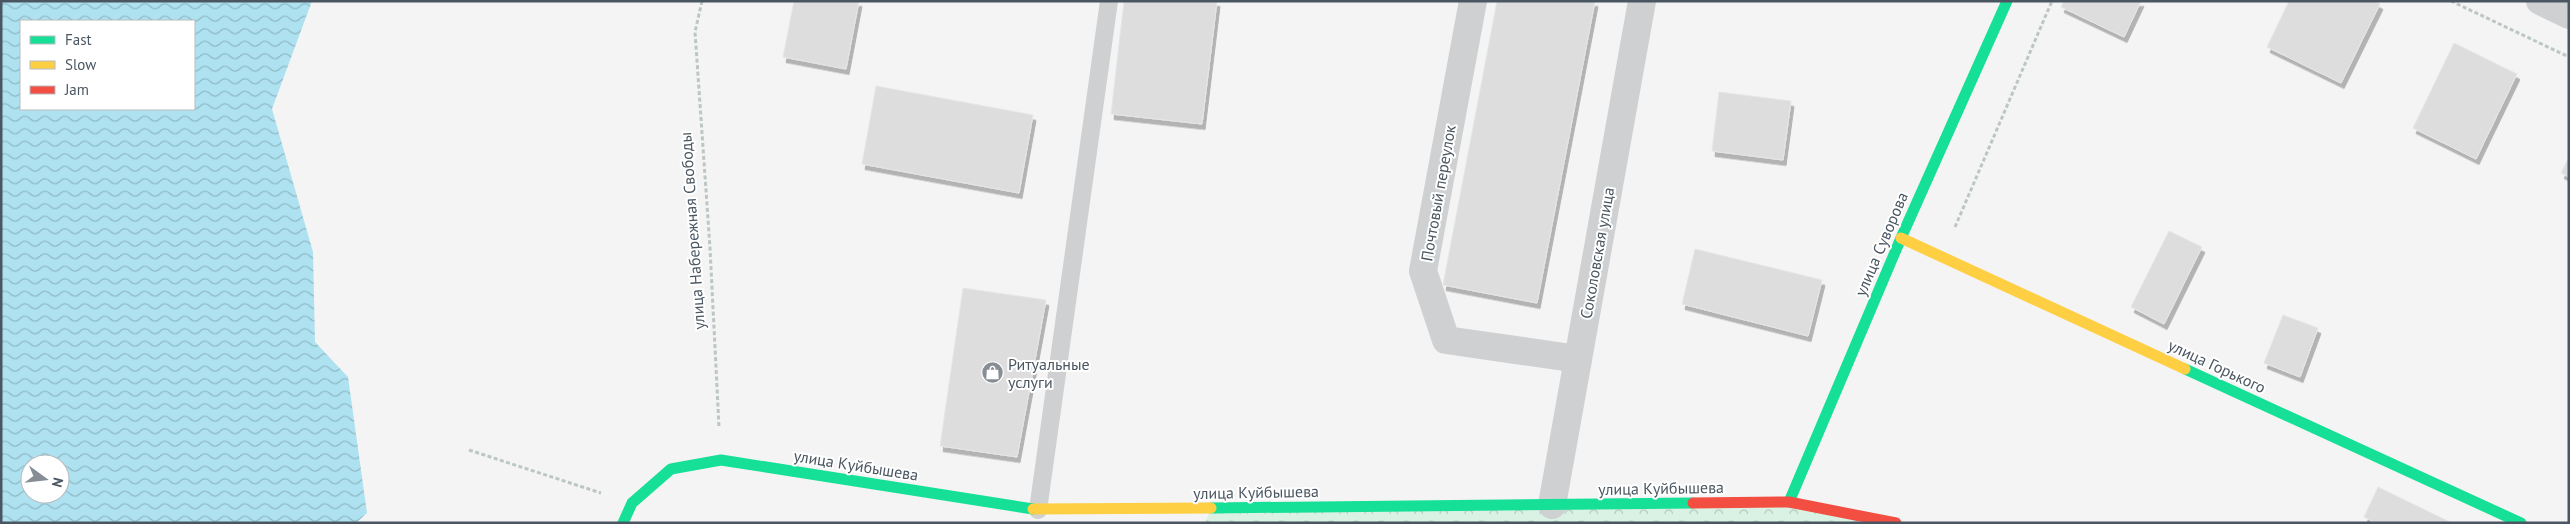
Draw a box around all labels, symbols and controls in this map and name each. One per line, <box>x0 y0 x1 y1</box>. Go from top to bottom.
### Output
legend <box>20 20 195 110</box>
text: Fast <box>65 30 92 49</box>
text: Slow <box>65 55 96 74</box>
text: Jam <box>64 80 89 99</box>
street label: Почтовый переулок <box>1416 123 1460 263</box>
street label: улица Набережная Свободы <box>675 132 709 330</box>
street label: Соколовская улица <box>1576 186 1618 320</box>
street label: улица Суворова <box>1850 189 1912 299</box>
street label: улица Горького <box>2165 335 2269 397</box>
place label: Ритуальные услуги <box>1008 354 1090 392</box>
shop icon: Ритуальные услуги <box>980 361 1004 385</box>
street label: улица Куйбышева <box>792 445 920 485</box>
north arrow <box>20 454 70 504</box>
text: N <box>48 476 67 489</box>
street label: улица Куйбышева <box>1598 477 1724 499</box>
street label: улица Куйбышева <box>1193 481 1319 503</box>

